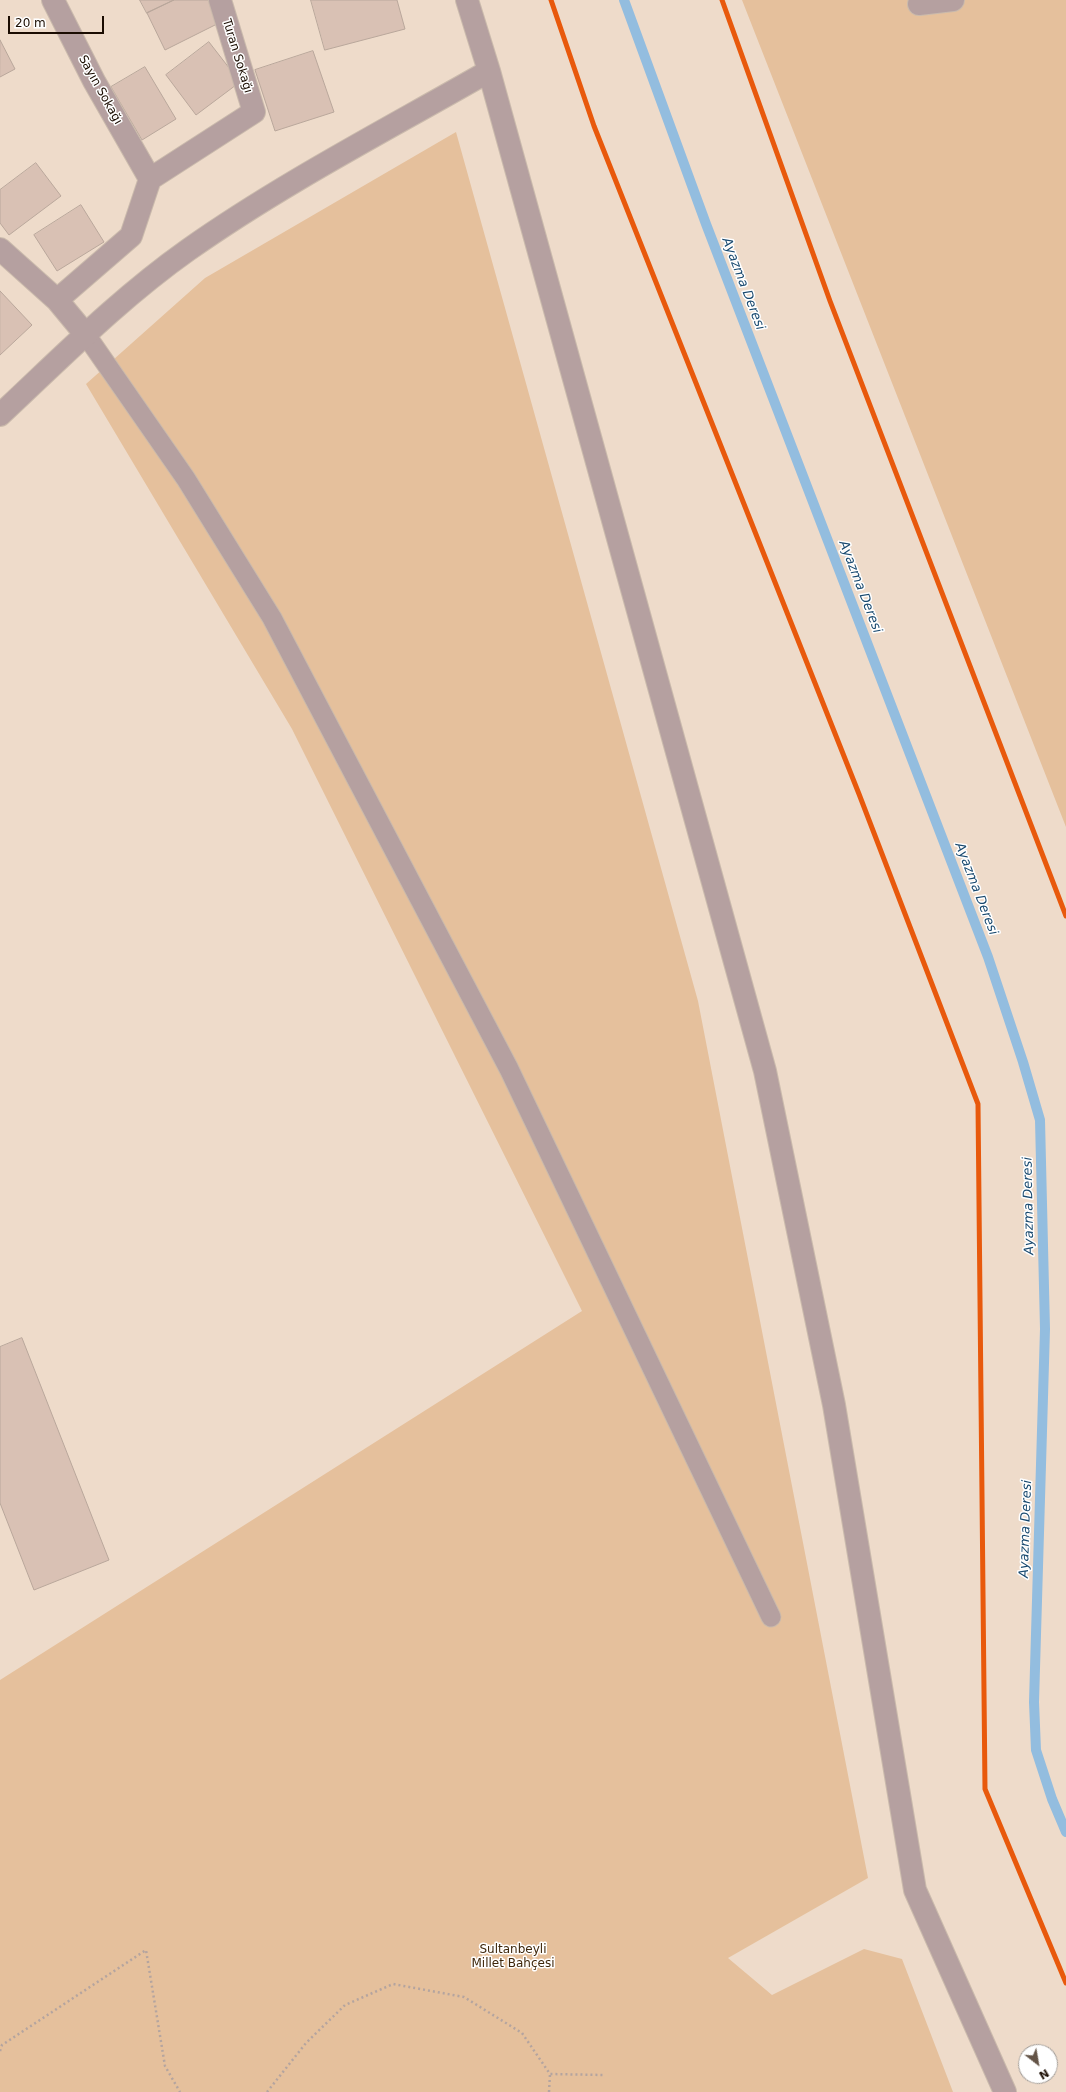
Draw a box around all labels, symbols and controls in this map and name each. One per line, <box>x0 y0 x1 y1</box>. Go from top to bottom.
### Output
scale bar <box>10 8 106 34</box>
text: 20 m <box>15 16 46 30</box>
street label: Turan Sokağı <box>219 17 255 95</box>
street label: Sayın Sokağı <box>75 53 125 127</box>
water label: Ayazma Deresi <box>718 236 768 332</box>
water label: Ayazma Deresi <box>835 539 885 635</box>
water label: Ayazma Deresi <box>951 841 1001 937</box>
water label: Ayazma Deresi <box>1020 1157 1038 1255</box>
water label: Ayazma Deresi <box>1016 1480 1036 1578</box>
park label: Sultanbeyli Millet Bahçesi <box>471 1943 555 1971</box>
north arrow <box>1018 2044 1058 2084</box>
text: N <box>1037 2066 1051 2082</box>

